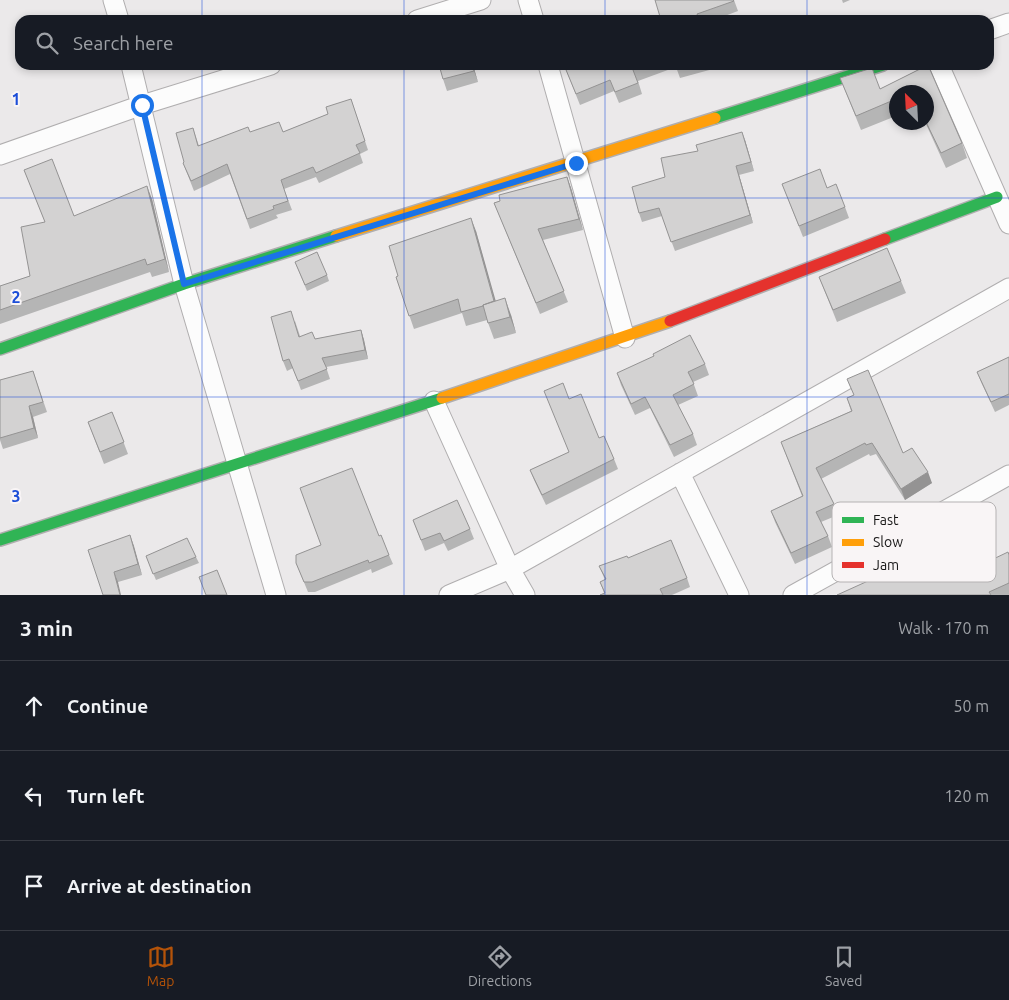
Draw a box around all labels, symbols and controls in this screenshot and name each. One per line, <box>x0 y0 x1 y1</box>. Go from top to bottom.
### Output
search box <box>15 15 994 70</box>
icon: search <box>33 29 61 57</box>
text: Search here <box>73 32 173 54</box>
north arrow <box>889 85 934 130</box>
text: 1 <box>11 90 21 108</box>
route start <box>131 94 154 117</box>
route end <box>565 152 588 175</box>
text: 2 <box>11 288 21 306</box>
text: 3 <box>11 487 21 505</box>
legend <box>832 502 996 582</box>
text: Fast <box>873 512 899 528</box>
text: Slow <box>873 534 903 550</box>
text: Jam <box>873 557 899 573</box>
text: 3 min <box>20 616 73 640</box>
text: Walk · 170 m <box>898 619 989 637</box>
icon: ahead <box>20 692 48 720</box>
text: Continue <box>67 695 148 717</box>
text: 50 m <box>953 697 989 715</box>
icon: left <box>20 782 48 810</box>
text: Turn left <box>67 785 145 807</box>
text: 120 m <box>944 787 989 805</box>
icon: arrive <box>20 872 48 900</box>
text: Arrive at destination <box>67 875 252 897</box>
tab: Map <box>147 943 175 989</box>
tab: Directions <box>468 943 532 989</box>
tab: Saved <box>825 943 862 989</box>

